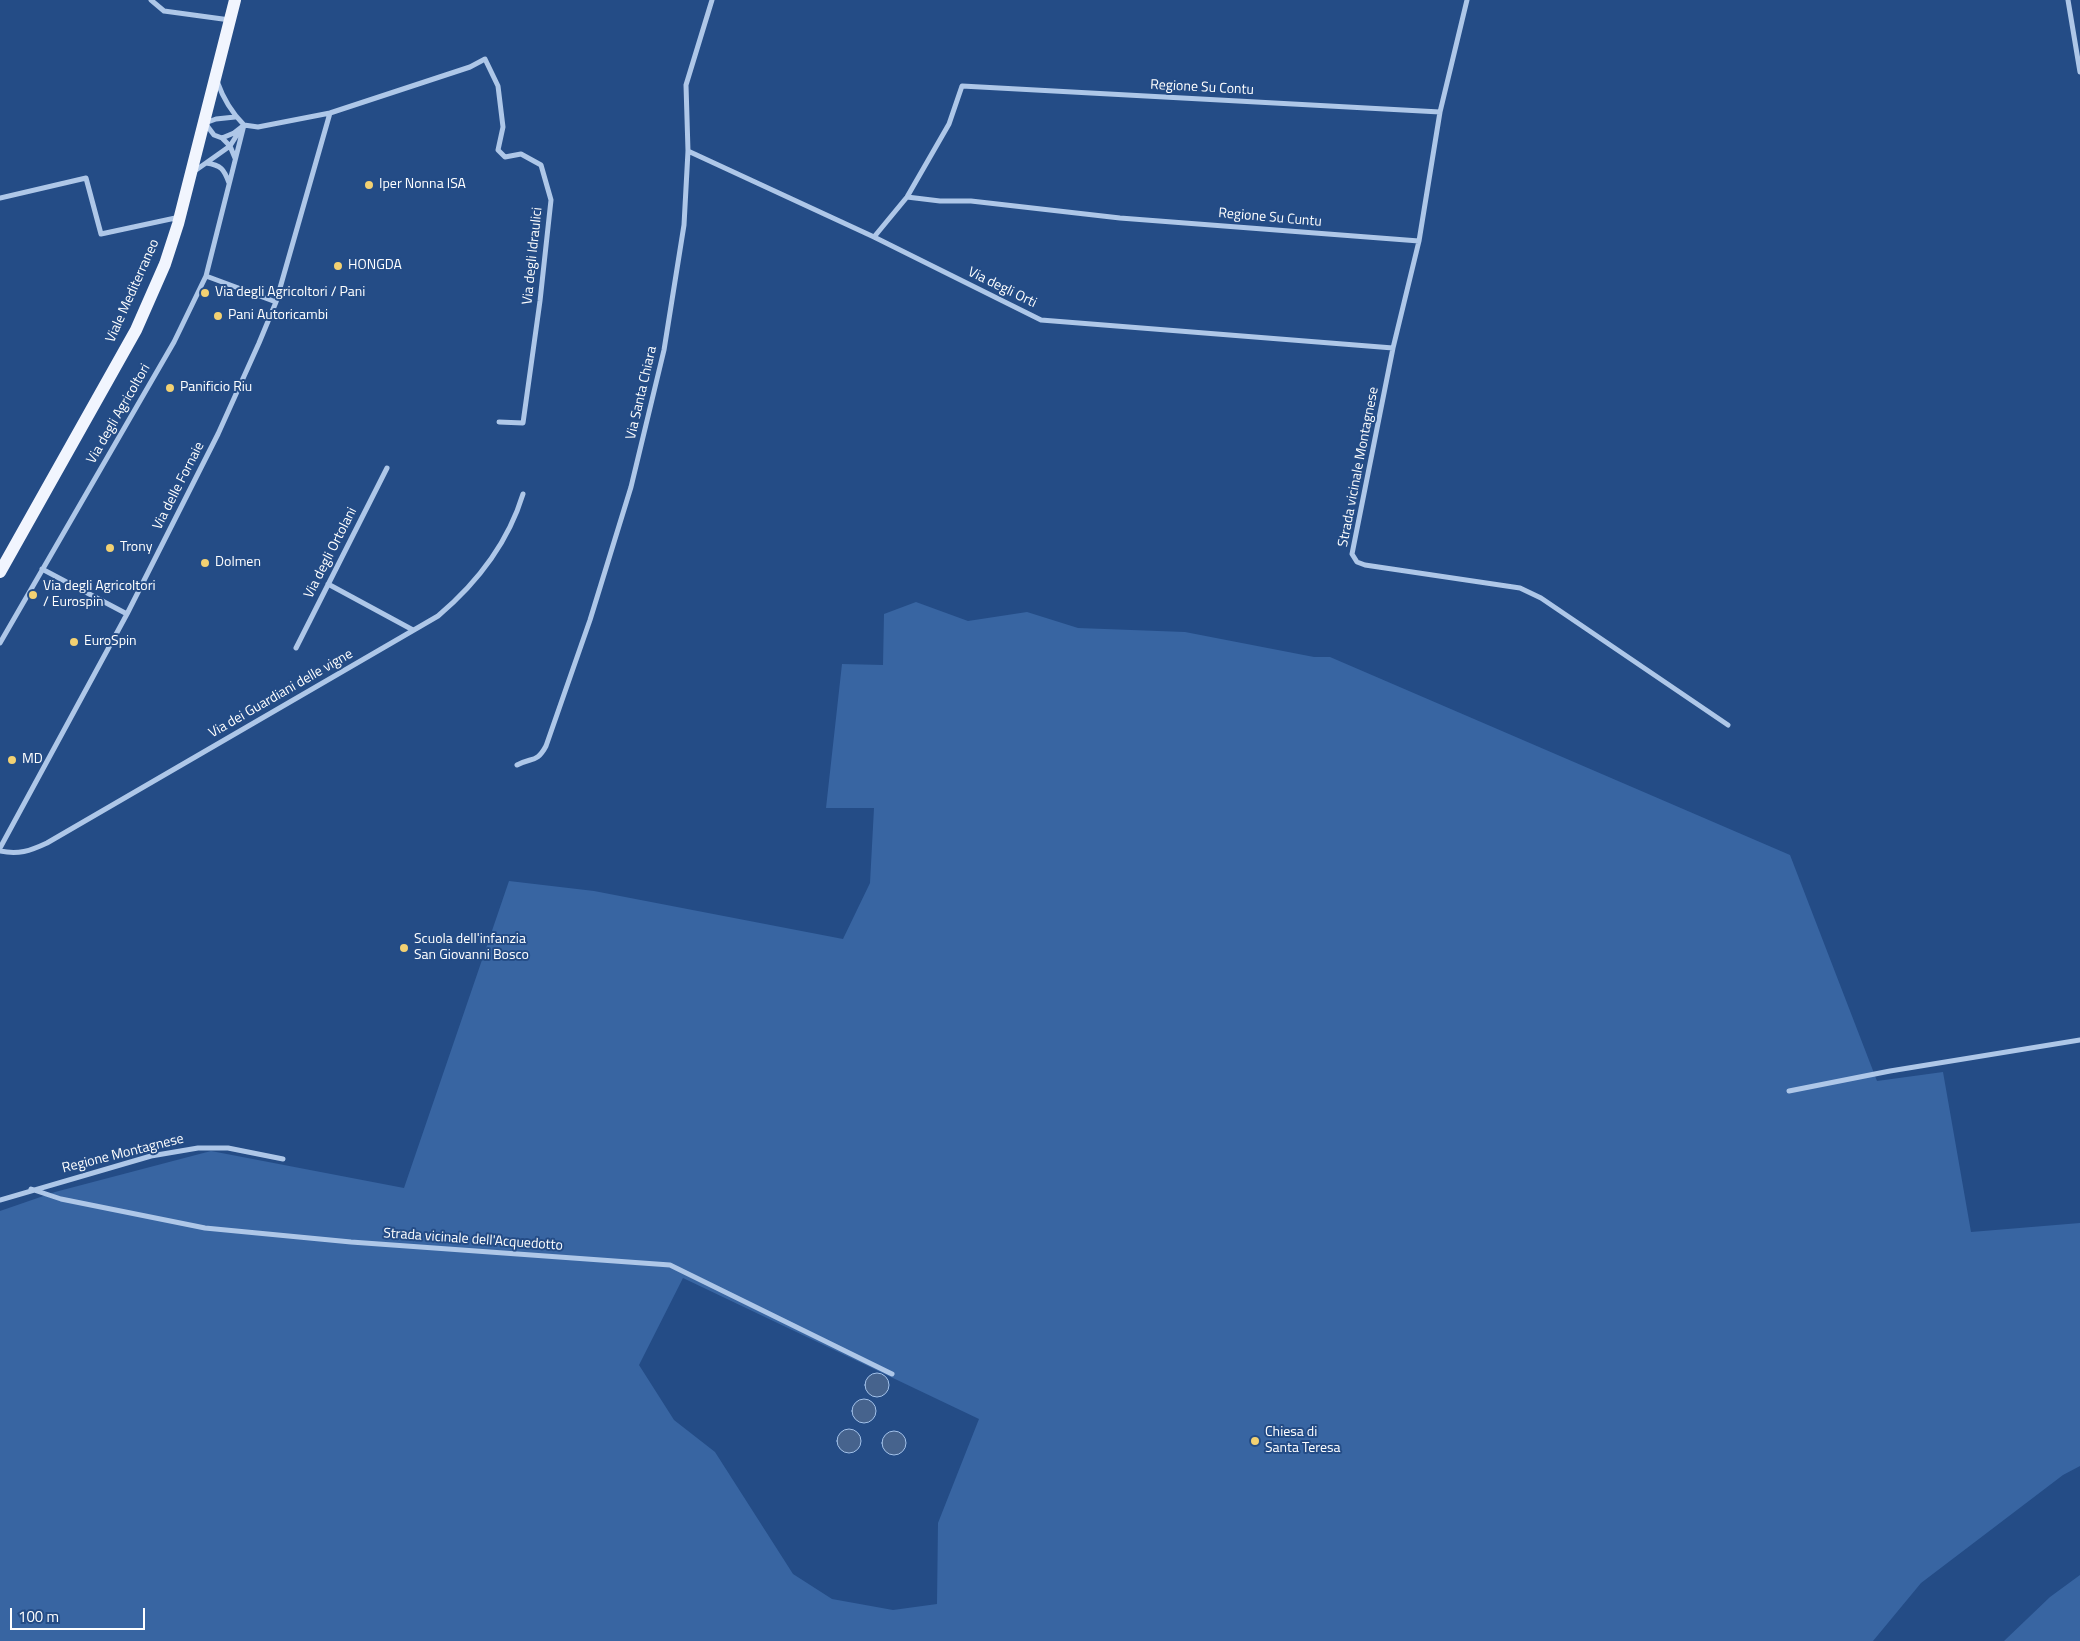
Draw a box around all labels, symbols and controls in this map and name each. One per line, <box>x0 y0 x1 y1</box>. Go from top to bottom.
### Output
street label: Regione Su Contu <box>1150 77 1254 99</box>
place label: Iper Nonna ISA <box>379 177 466 193</box>
marker: Iper Nonna ISA <box>363 179 375 191</box>
street label: Regione Su Cuntu <box>1218 205 1322 231</box>
street label: Via degli Idraulici <box>520 206 546 306</box>
street label: Viale Mediterraneo <box>103 237 163 345</box>
place label: HONGDA <box>348 258 402 274</box>
marker: HONGDA <box>332 260 344 272</box>
street label: Via degli Orti <box>965 264 1039 312</box>
place label: Via degli Agricoltori / Pani <box>215 285 365 301</box>
marker: Via degli Agricoltori / Pani <box>199 287 211 299</box>
place label: Pani Autoricambi <box>228 308 328 324</box>
marker: Pani Autoricambi <box>212 310 224 322</box>
street label: Via Santa Chiara <box>623 345 661 441</box>
street label: Via degli Agricoltori <box>84 361 154 467</box>
place label: Panificio Riu <box>180 380 252 396</box>
marker: Panificio Riu <box>164 382 176 394</box>
street label: Strada vicinale Montagnese <box>1335 386 1383 548</box>
street label: Via delle Fornaie <box>150 439 208 533</box>
street label: Via degli Ortolani <box>301 505 361 601</box>
place label: Trony <box>120 540 152 556</box>
marker: Trony <box>104 542 116 554</box>
place label: Dolmen <box>215 555 261 571</box>
marker: Dolmen <box>199 557 211 569</box>
place label: Via degli Agricoltori / Eurospin <box>43 579 156 612</box>
marker: Via degli Agricoltori / Eurospin <box>27 589 39 601</box>
place label: EuroSpin <box>84 634 137 650</box>
marker: EuroSpin <box>68 636 80 648</box>
street label: Via dei Guardiani delle vigne <box>206 646 356 742</box>
place label: MD <box>22 752 43 768</box>
marker: MD <box>6 754 18 766</box>
place label: Scuola dell'infanzia San Giovanni Bosco <box>414 932 529 964</box>
marker: Scuola dell'infanzia San Giovanni Bosco <box>398 942 410 954</box>
street label: Regione Montagnese <box>60 1131 186 1177</box>
street label: Strada vicinale dell'Acquedotto <box>383 1225 563 1255</box>
place label: Chiesa di Santa Teresa <box>1265 1425 1341 1458</box>
marker: Chiesa di Santa Teresa <box>1249 1435 1261 1447</box>
scale bar <box>12 1598 148 1630</box>
text: 100 m <box>18 1605 59 1628</box>

